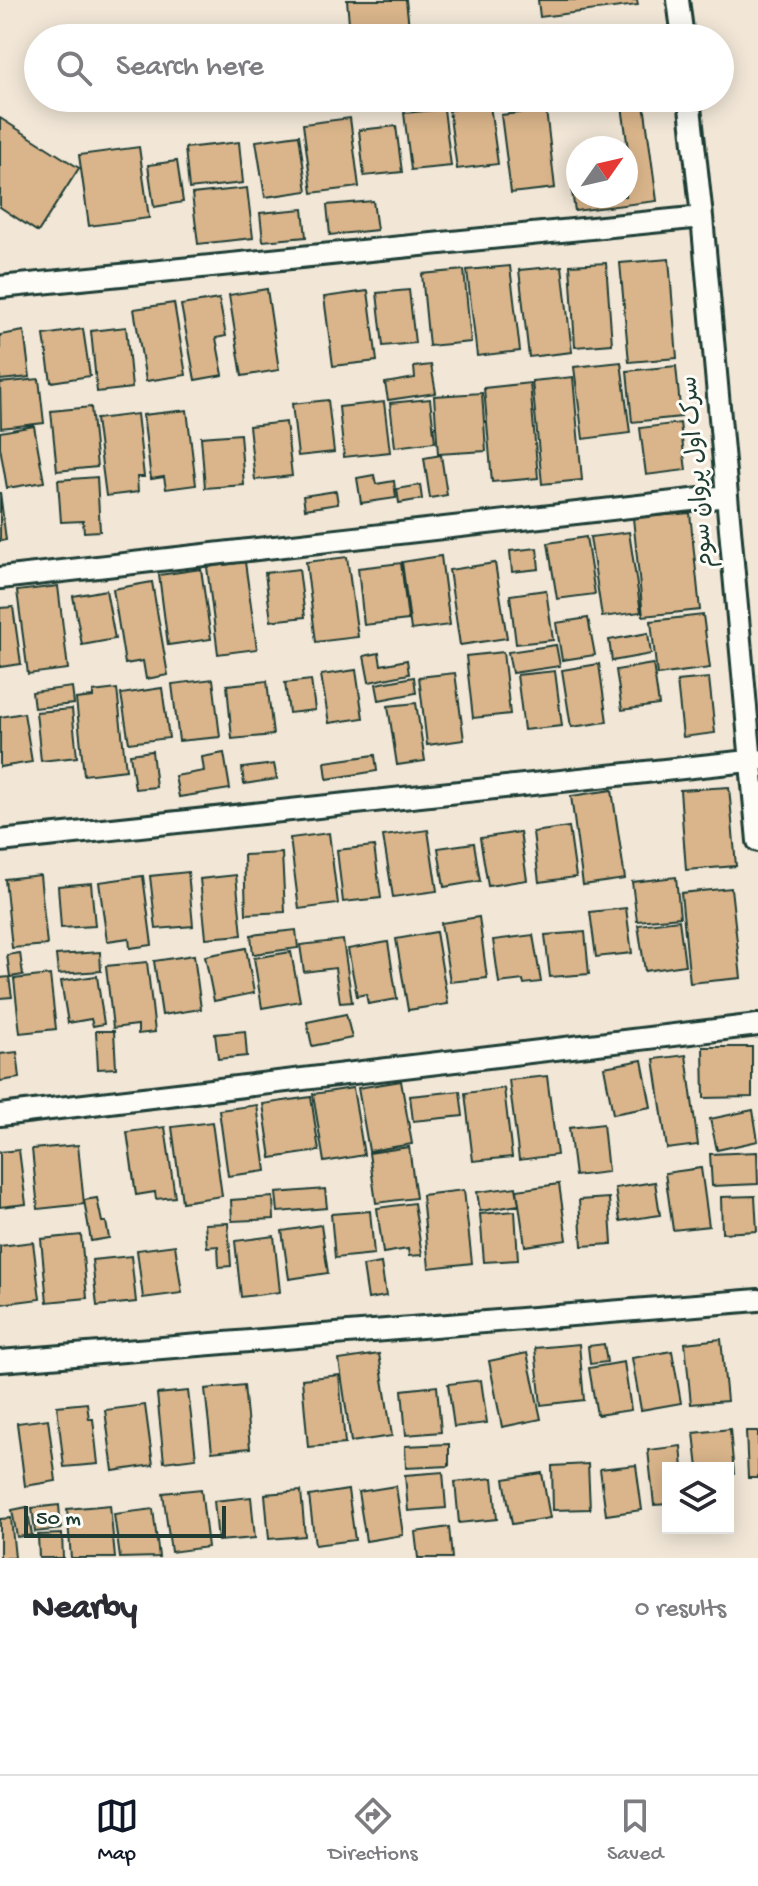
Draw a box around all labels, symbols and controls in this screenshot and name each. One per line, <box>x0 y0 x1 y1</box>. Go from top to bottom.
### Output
search box <box>24 24 734 112</box>
icon: search <box>52 46 96 90</box>
text: Search here <box>116 51 264 86</box>
north arrow <box>566 136 638 208</box>
street label: سرک اول پروان سوم <box>676 375 722 569</box>
map controls <box>662 1462 734 1534</box>
button: layers <box>662 1462 734 1534</box>
scale bar <box>24 1502 226 1538</box>
text: 50 m <box>36 1507 81 1533</box>
text: Nearby <box>32 1590 137 1630</box>
text: 0 results <box>635 1595 726 1626</box>
tab: Map <box>95 1794 139 1868</box>
tab: Directions <box>328 1794 418 1868</box>
tab: Saved <box>607 1794 663 1868</box>

